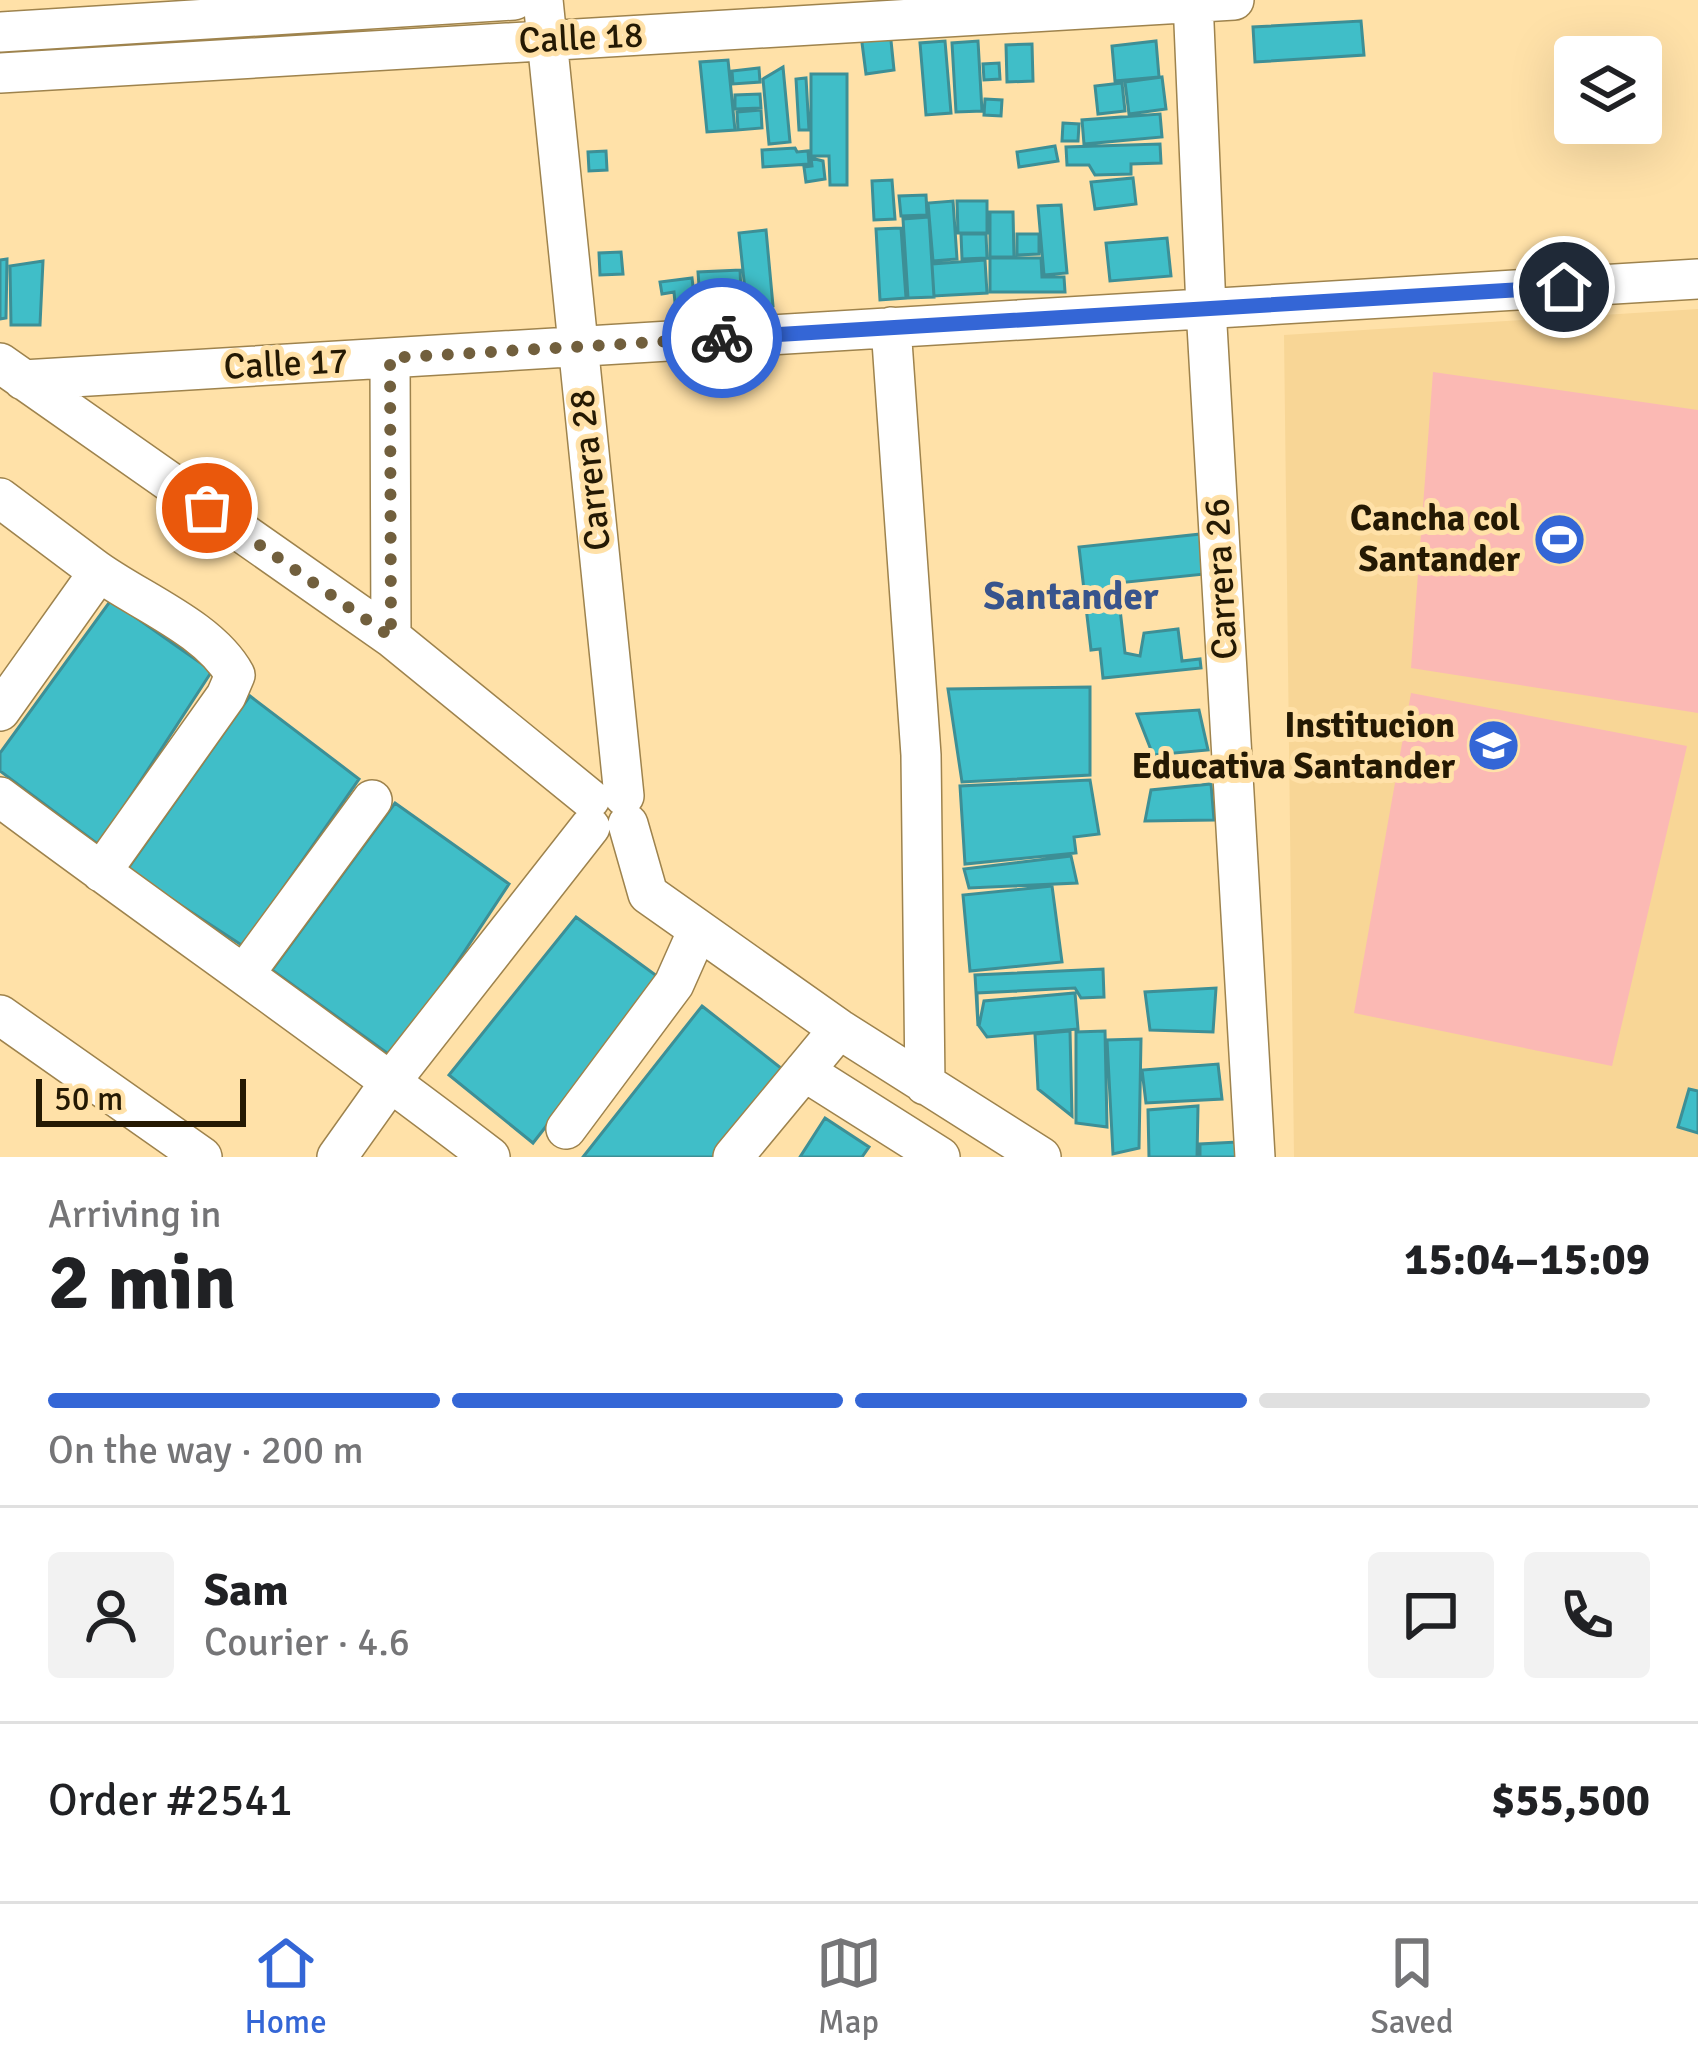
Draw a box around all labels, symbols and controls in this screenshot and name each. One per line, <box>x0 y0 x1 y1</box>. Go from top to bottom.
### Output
street label: Calle 18 <box>517 12 645 64</box>
map controls <box>1554 36 1662 144</box>
button: layers <box>1554 36 1662 144</box>
pin <box>1513 236 1615 338</box>
icon: home <box>1531 254 1597 320</box>
courier <box>662 278 782 398</box>
icon: bike <box>689 305 755 371</box>
street label: Calle 17 <box>222 338 350 390</box>
street label: Carrera 28 <box>559 387 621 553</box>
pin <box>156 457 258 559</box>
icon: bag <box>174 475 240 541</box>
place label: Cancha col Santander <box>1350 496 1521 582</box>
street label: Carrera 26 <box>1194 497 1248 661</box>
sports icon: Cancha col Santander <box>1531 511 1587 567</box>
district label: Santander <box>984 572 1159 620</box>
place label: Institucion Educativa Santander <box>1131 703 1456 789</box>
school or university icon: Institucion Educativa Santander <box>1466 718 1522 774</box>
scale bar <box>36 1073 246 1126</box>
text: 50 m <box>54 1079 123 1120</box>
text: Arriving in <box>48 1190 222 1238</box>
text: 15:04–15:09 <box>1404 1232 1650 1287</box>
text: 2 min <box>48 1235 236 1331</box>
text: On the way · 200 m <box>48 1426 364 1474</box>
button: person <box>48 1552 174 1678</box>
button: chat <box>1368 1552 1494 1678</box>
button: phone <box>1524 1552 1650 1678</box>
text: Sam <box>204 1563 289 1618</box>
text: Courier · 4.6 <box>204 1618 410 1666</box>
text: Order #2541 <box>48 1773 293 1828</box>
text: $55,500 <box>1491 1773 1650 1828</box>
tab: Home <box>244 1930 327 2043</box>
tab: Map <box>816 1930 882 2043</box>
tab: Saved <box>1370 1930 1454 2043</box>

